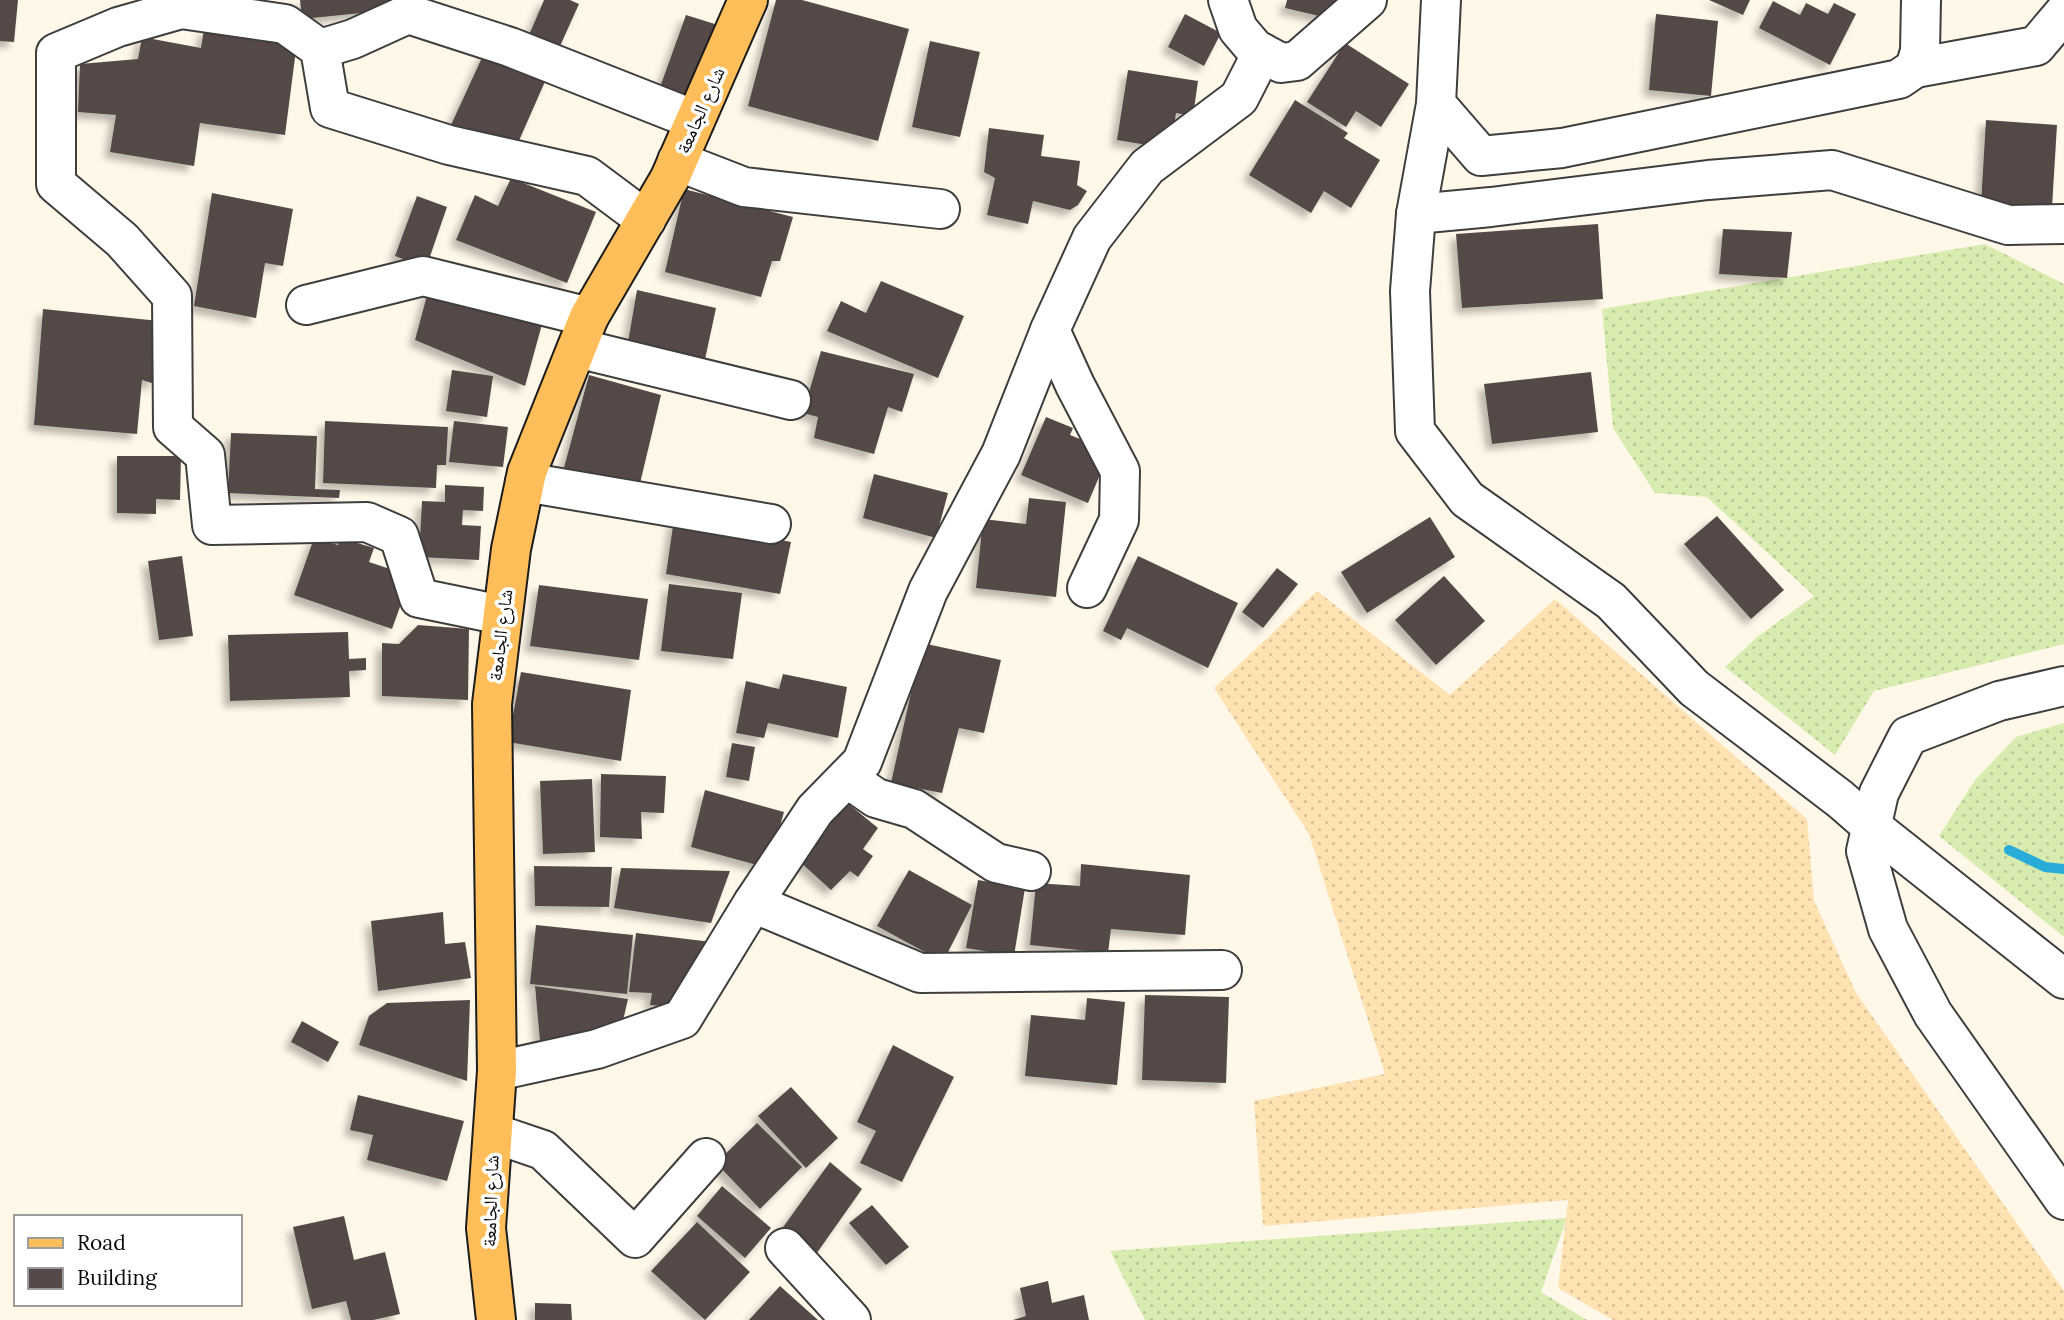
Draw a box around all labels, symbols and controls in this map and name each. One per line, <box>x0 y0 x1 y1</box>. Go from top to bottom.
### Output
street label: شارع الجامعة <box>670 63 730 157</box>
street label: شارع الجامعة <box>482 588 518 682</box>
street label: شارع الجامعة <box>476 1154 504 1248</box>
legend <box>14 1215 242 1306</box>
text: Road <box>77 1229 126 1256</box>
text: Building <box>77 1264 157 1291</box>

